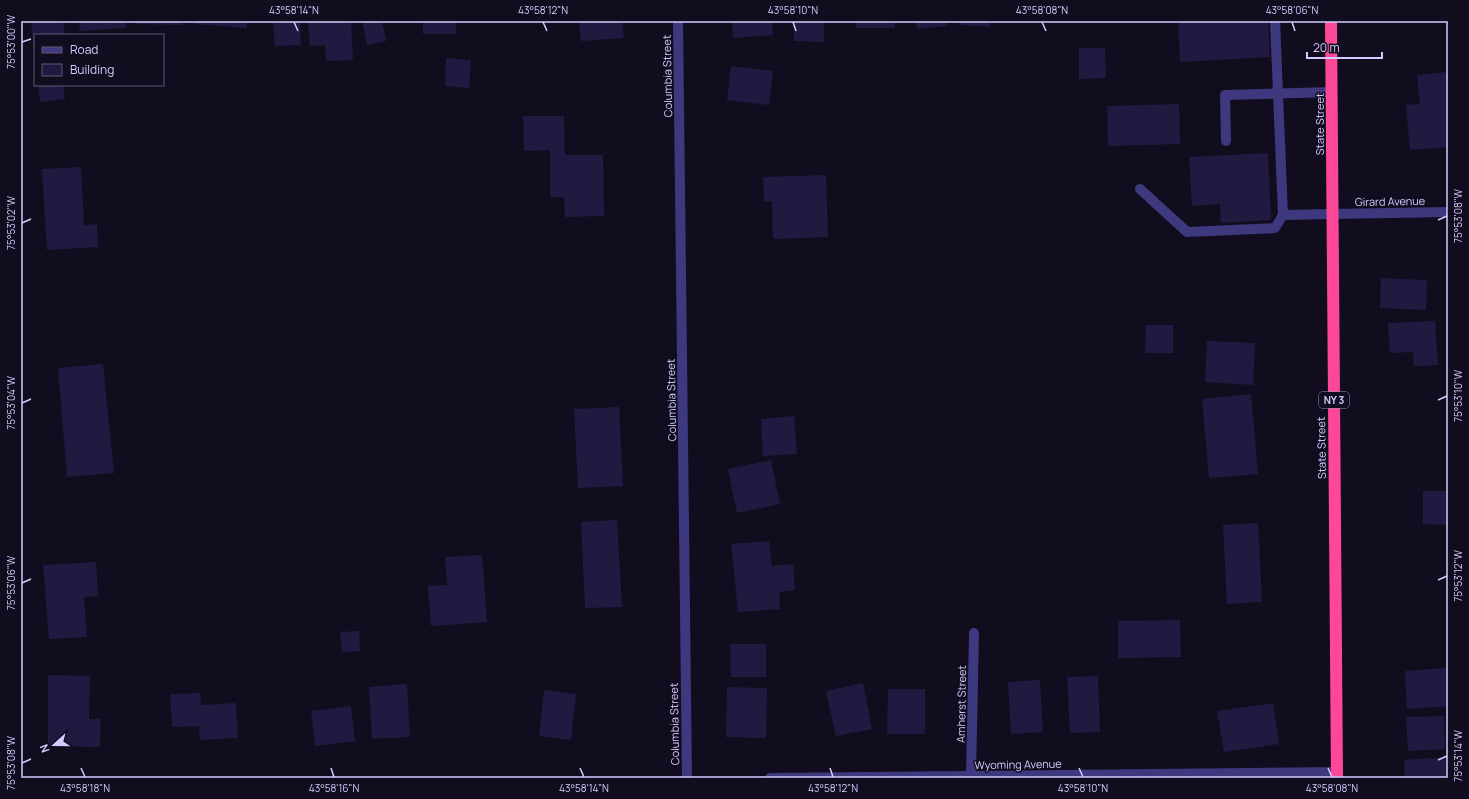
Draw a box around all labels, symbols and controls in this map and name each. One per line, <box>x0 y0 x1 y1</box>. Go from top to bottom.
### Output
text: 43°58'14"N <box>269 3 319 17</box>
text: 43°58'12"N <box>518 3 568 17</box>
text: 43°58'10"N <box>768 3 818 17</box>
text: 43°58'08"N <box>1016 3 1068 17</box>
text: 43°58'06"N <box>1266 3 1319 17</box>
text: 75°53'00"W <box>4 14 18 69</box>
legend <box>34 34 164 86</box>
scale bar <box>1307 34 1382 60</box>
street label: Columbia Street <box>659 35 675 117</box>
text: 20 m <box>1313 39 1340 56</box>
text: Road <box>70 41 98 58</box>
text: Building <box>70 61 114 78</box>
street label: State Street <box>1312 93 1327 155</box>
text: 75°53'08"W <box>1451 188 1465 243</box>
street label: Girard Avenue <box>1355 193 1426 209</box>
text: 75°53'02"W <box>4 195 18 250</box>
street label: Columbia Street <box>663 359 679 441</box>
text: 75°53'10"W <box>1451 369 1465 422</box>
text: 75°53'04"W <box>4 376 18 430</box>
road number: NY 3 <box>1319 392 1349 408</box>
street label: State Street <box>1313 417 1329 479</box>
text: 75°53'12"W <box>1451 550 1465 602</box>
text: 75°53'06"W <box>4 555 18 610</box>
street label: Amherst Street <box>953 665 969 743</box>
street label: Columbia Street <box>666 683 682 765</box>
north arrow <box>34 725 74 765</box>
text: 75°53'14"W <box>1451 730 1465 782</box>
text: 75°53'08"W <box>4 735 18 790</box>
text: N <box>36 742 53 755</box>
street label: Wyoming Avenue <box>974 756 1062 772</box>
text: 43°58'18"N <box>60 781 110 795</box>
text: 43°58'16"N <box>309 781 359 795</box>
text: 43°58'14"N <box>559 781 609 795</box>
text: 43°58'12"N <box>808 781 858 795</box>
text: 43°58'10"N <box>1058 781 1108 795</box>
text: 43°58'08"N <box>1306 781 1358 795</box>

